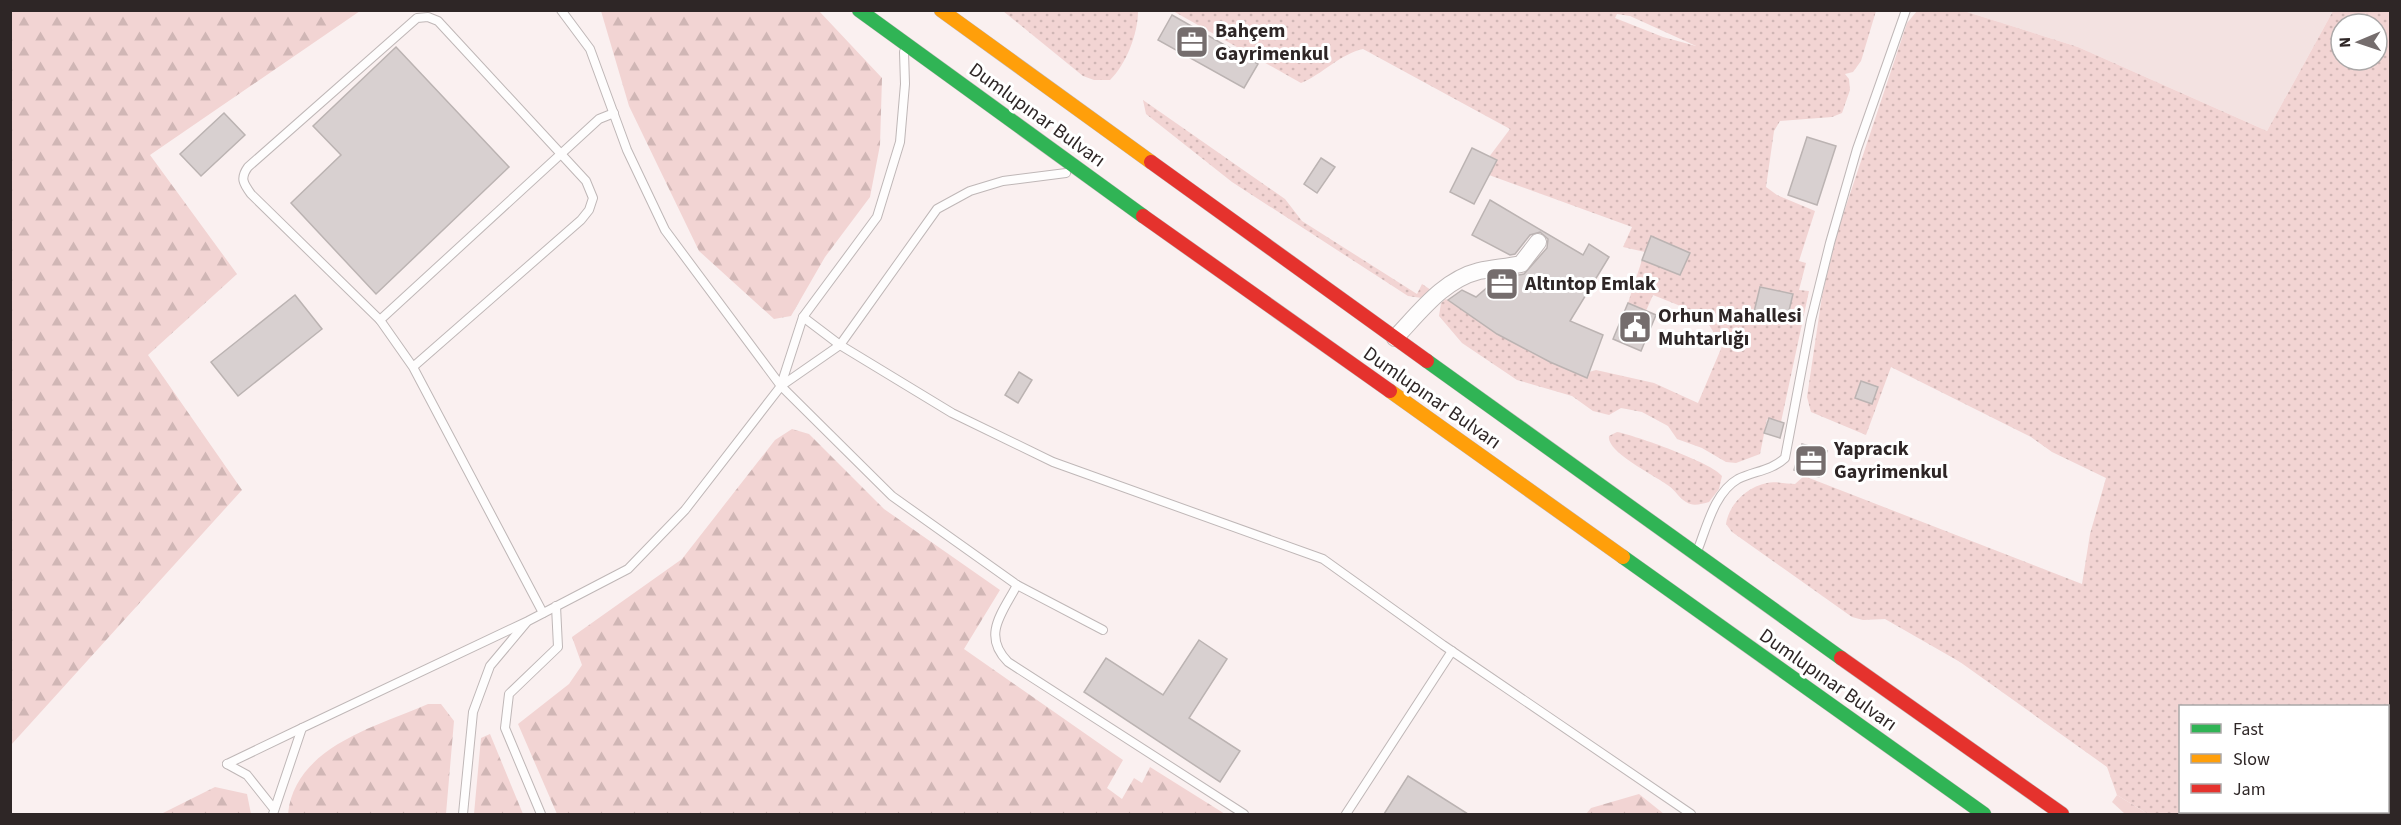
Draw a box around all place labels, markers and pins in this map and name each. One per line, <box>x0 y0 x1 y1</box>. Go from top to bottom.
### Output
place label: Bahçem Gayrimenkul <box>1215 17 1329 68</box>
office icon: Bahçem Gayrimenkul <box>1174 24 1210 60</box>
office icon: Altıntop Emlak <box>1484 266 1520 302</box>
place label: Altıntop Emlak <box>1524 270 1656 298</box>
place label: Orhun Mahallesi Muhtarlığı <box>1658 302 1802 353</box>
public building icon: Orhun Mahallesi Muhtarlığı <box>1617 309 1653 345</box>
place label: Yapracık Gayrimenkul <box>1833 435 1948 486</box>
office icon: Yapracık Gayrimenkul <box>1793 443 1829 479</box>

